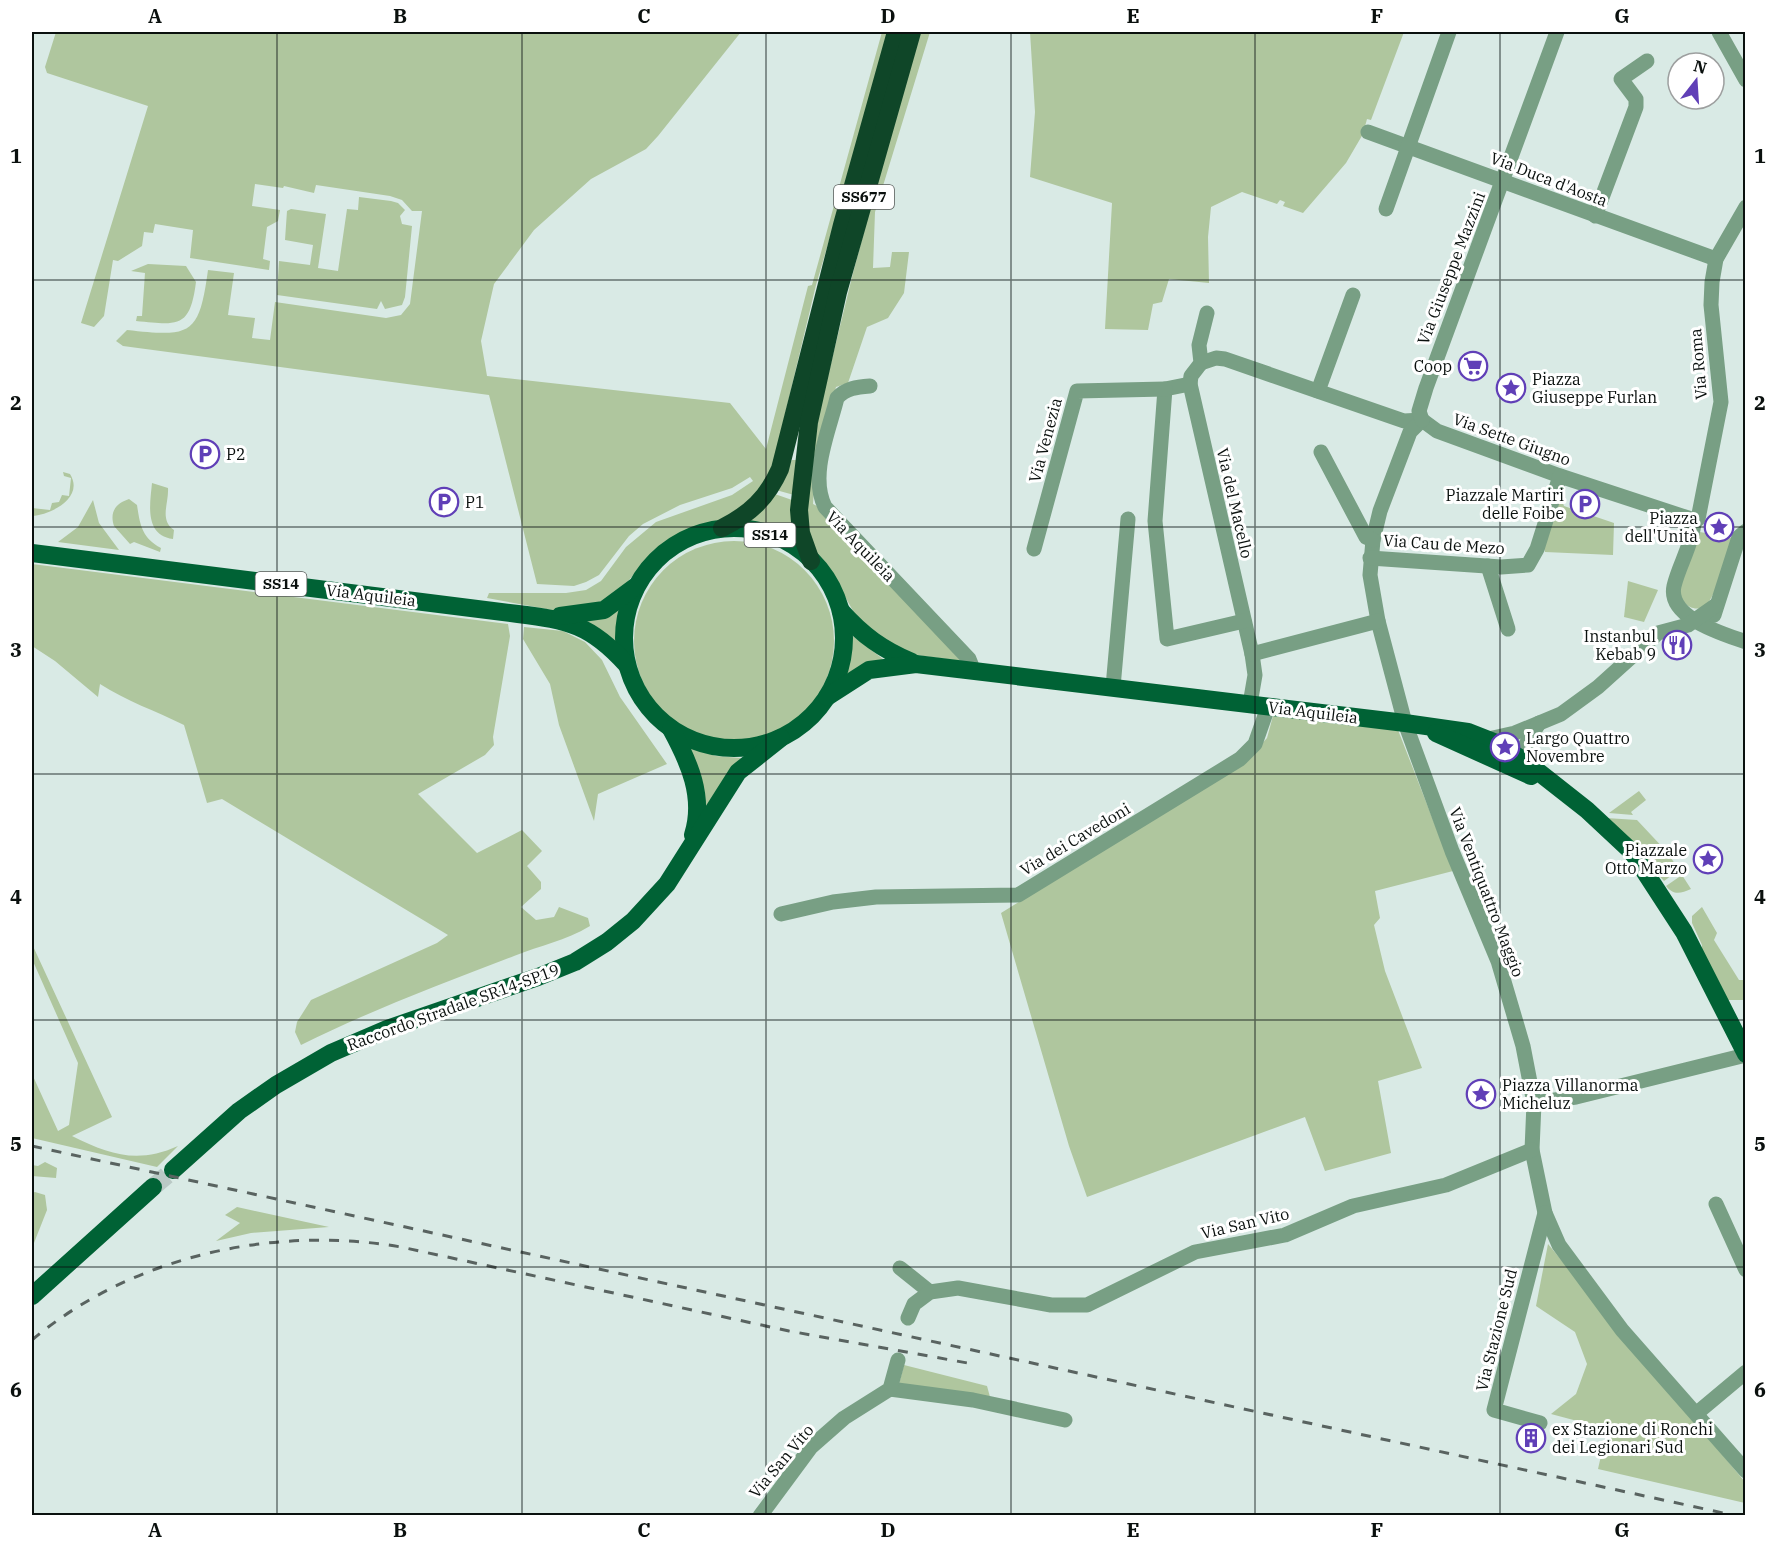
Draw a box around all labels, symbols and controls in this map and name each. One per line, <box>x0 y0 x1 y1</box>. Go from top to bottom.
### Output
text: A <box>148 2 162 29</box>
text: B <box>393 2 407 29</box>
text: C <box>637 2 651 29</box>
text: D <box>880 2 896 29</box>
text: E <box>1126 2 1140 29</box>
text: F <box>1371 2 1383 29</box>
text: G <box>1614 2 1630 29</box>
north arrow <box>1666 51 1726 111</box>
text: N <box>1691 55 1709 78</box>
text: 1 <box>10 142 22 169</box>
text: 1 <box>1754 142 1766 169</box>
street label: Via Duca d'Aosta <box>1488 147 1611 211</box>
road number: SS677 <box>834 185 894 209</box>
street label: Via Giuseppe Mazzini <box>1413 189 1489 347</box>
street label: Via Roma <box>1685 327 1711 400</box>
supermarket icon: Coop <box>1457 350 1489 382</box>
place label: Coop <box>1414 356 1452 376</box>
place label: Piazza Giuseppe Furlan <box>1532 369 1657 407</box>
place icon: Piazza Giuseppe Furlan <box>1495 372 1527 404</box>
text: 2 <box>10 389 22 416</box>
text: 2 <box>1754 389 1766 416</box>
street label: Via Venezia <box>1024 395 1066 484</box>
street label: Via Sette Giugno <box>1450 408 1574 470</box>
parking icon: P2 <box>189 438 221 470</box>
place label: P2 <box>226 444 246 464</box>
street label: Via del Macello <box>1213 446 1257 560</box>
place label: Piazzale Martiri delle Foibe <box>1445 485 1564 523</box>
parking icon: P1 <box>428 486 460 518</box>
parking icon: Piazzale Martiri delle Foibe <box>1569 488 1601 520</box>
place label: P1 <box>465 492 485 512</box>
street label: Via Aquileia <box>822 507 900 586</box>
place label: Piazza dell'Unità <box>1625 508 1698 546</box>
place icon: Piazza dell'Unità <box>1703 511 1735 543</box>
road number: SS14 <box>744 523 796 547</box>
street label: Via Cau de Mezo <box>1383 530 1505 558</box>
road number: SS14 <box>256 572 306 596</box>
street label: Via Aquileia <box>325 580 417 610</box>
place label: Instanbul Kebab 9 <box>1584 626 1656 664</box>
restaurant icon: Instanbul Kebab 9 <box>1661 629 1693 661</box>
text: 3 <box>10 636 22 663</box>
text: 3 <box>1754 636 1766 663</box>
street label: Via Aquileia <box>1267 697 1359 727</box>
place label: Largo Quattro Novembre <box>1526 728 1630 766</box>
place icon: Largo Quattro Novembre <box>1489 731 1521 763</box>
street label: Via dei Cavedoni <box>1016 798 1134 880</box>
street label: Via Ventiquattro Maggio <box>1445 804 1529 980</box>
place label: Piazzale Otto Marzo <box>1605 840 1687 878</box>
place icon: Piazzale Otto Marzo <box>1692 843 1724 875</box>
text: 4 <box>10 883 22 910</box>
text: 4 <box>1754 883 1766 910</box>
street label: Raccordo Stradale SR14-SP19 <box>344 959 562 1055</box>
place label: Piazza Villanorma Micheluz <box>1502 1075 1639 1113</box>
place icon: Piazza Villanorma Micheluz <box>1465 1078 1497 1110</box>
text: 5 <box>10 1130 22 1157</box>
text: 5 <box>1754 1130 1766 1157</box>
street label: Via San Vito <box>1199 1203 1291 1243</box>
street label: Via Stazione Sud <box>1471 1267 1521 1393</box>
text: 6 <box>10 1376 22 1403</box>
text: 6 <box>1754 1376 1766 1403</box>
place label: ex Stazione di Ronchi dei Legionari Sud <box>1552 1419 1713 1457</box>
street label: Via San Vito <box>744 1420 818 1502</box>
building icon: ex Stazione di Ronchi dei Legionari Sud <box>1515 1422 1547 1454</box>
text: A <box>148 1516 162 1543</box>
text: B <box>393 1516 407 1543</box>
text: C <box>637 1516 651 1543</box>
text: D <box>880 1516 896 1543</box>
text: E <box>1126 1516 1140 1543</box>
text: F <box>1371 1516 1383 1543</box>
text: G <box>1614 1516 1630 1543</box>

